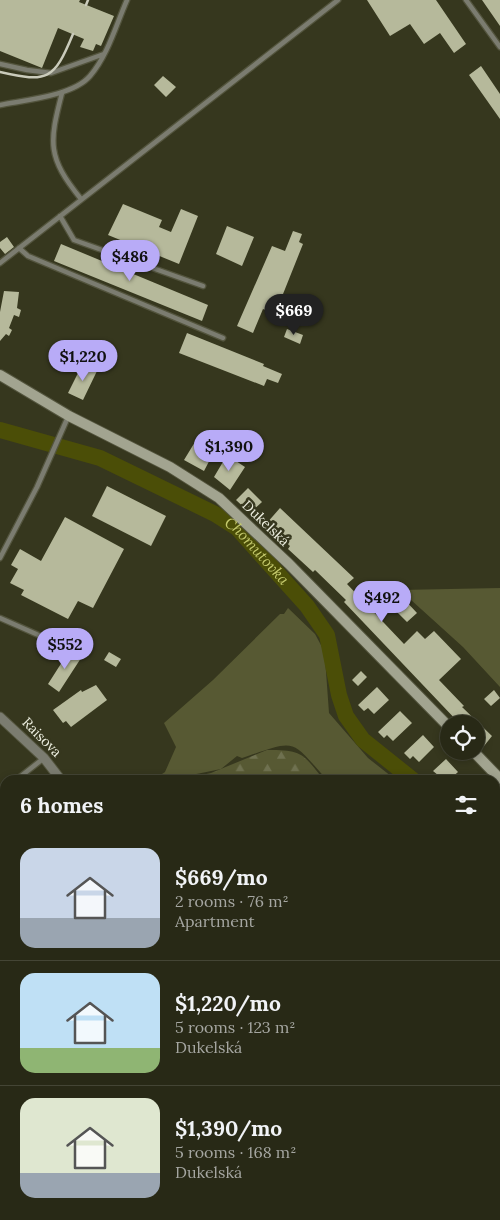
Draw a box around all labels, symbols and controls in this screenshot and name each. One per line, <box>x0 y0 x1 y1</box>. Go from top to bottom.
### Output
pin: $486 <box>100 240 160 282</box>
text: $486 <box>112 246 148 266</box>
pin: $669 <box>264 294 324 336</box>
text: $669 <box>275 300 313 320</box>
pin: $1,220 <box>42 340 124 382</box>
text: $1,220 <box>59 346 107 366</box>
pin: $1,390 <box>188 430 270 472</box>
text: $1,390 <box>205 436 253 456</box>
street label: Dukelská <box>239 496 293 550</box>
water label: Chomutovka <box>221 513 294 589</box>
pin: $492 <box>352 580 412 623</box>
text: $492 <box>364 587 400 607</box>
pin: $552 <box>35 628 95 670</box>
text: $552 <box>47 634 83 654</box>
street label: Raisova <box>18 713 66 761</box>
map controls <box>440 715 485 760</box>
button: locate <box>440 715 485 760</box>
icon: filters <box>452 791 480 819</box>
text: 6 homes <box>20 792 103 819</box>
text: $669/mo <box>175 864 268 891</box>
icon: home <box>60 868 120 928</box>
text: 2 rooms · 76 m² <box>175 891 289 911</box>
text: Apartment <box>175 911 255 931</box>
text: $1,220/mo <box>175 990 281 1017</box>
icon: home <box>60 993 120 1053</box>
text: 5 rooms · 123 m² <box>175 1017 295 1037</box>
text: Dukelská <box>175 1037 242 1057</box>
text: $1,390/mo <box>175 1115 282 1142</box>
icon: home <box>60 1118 120 1178</box>
text: 5 rooms · 168 m² <box>175 1142 296 1162</box>
text: Dukelská <box>175 1162 242 1182</box>

